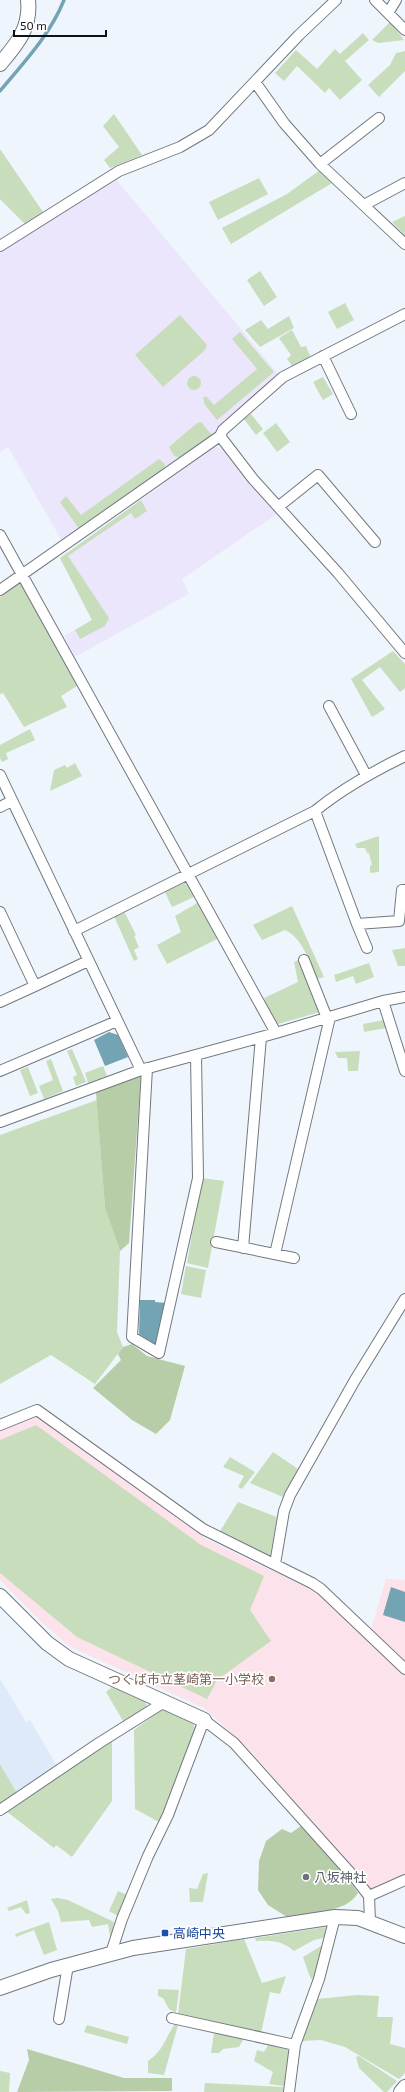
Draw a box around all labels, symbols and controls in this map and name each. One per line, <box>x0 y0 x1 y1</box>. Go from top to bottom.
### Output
scale bar <box>14 12 106 38</box>
text: 50 m <box>20 18 47 32</box>
place label: つくば市立茎崎第一小学校 <box>108 1671 264 1687</box>
marker: つくば市立茎崎第一小学校 <box>267 1674 277 1684</box>
place label: 八坂神社 <box>314 1869 366 1885</box>
marker: 八坂神社 <box>301 1872 311 1882</box>
place label: 高崎中央 <box>173 1925 225 1941</box>
marker: 高崎中央 <box>160 1928 170 1938</box>

